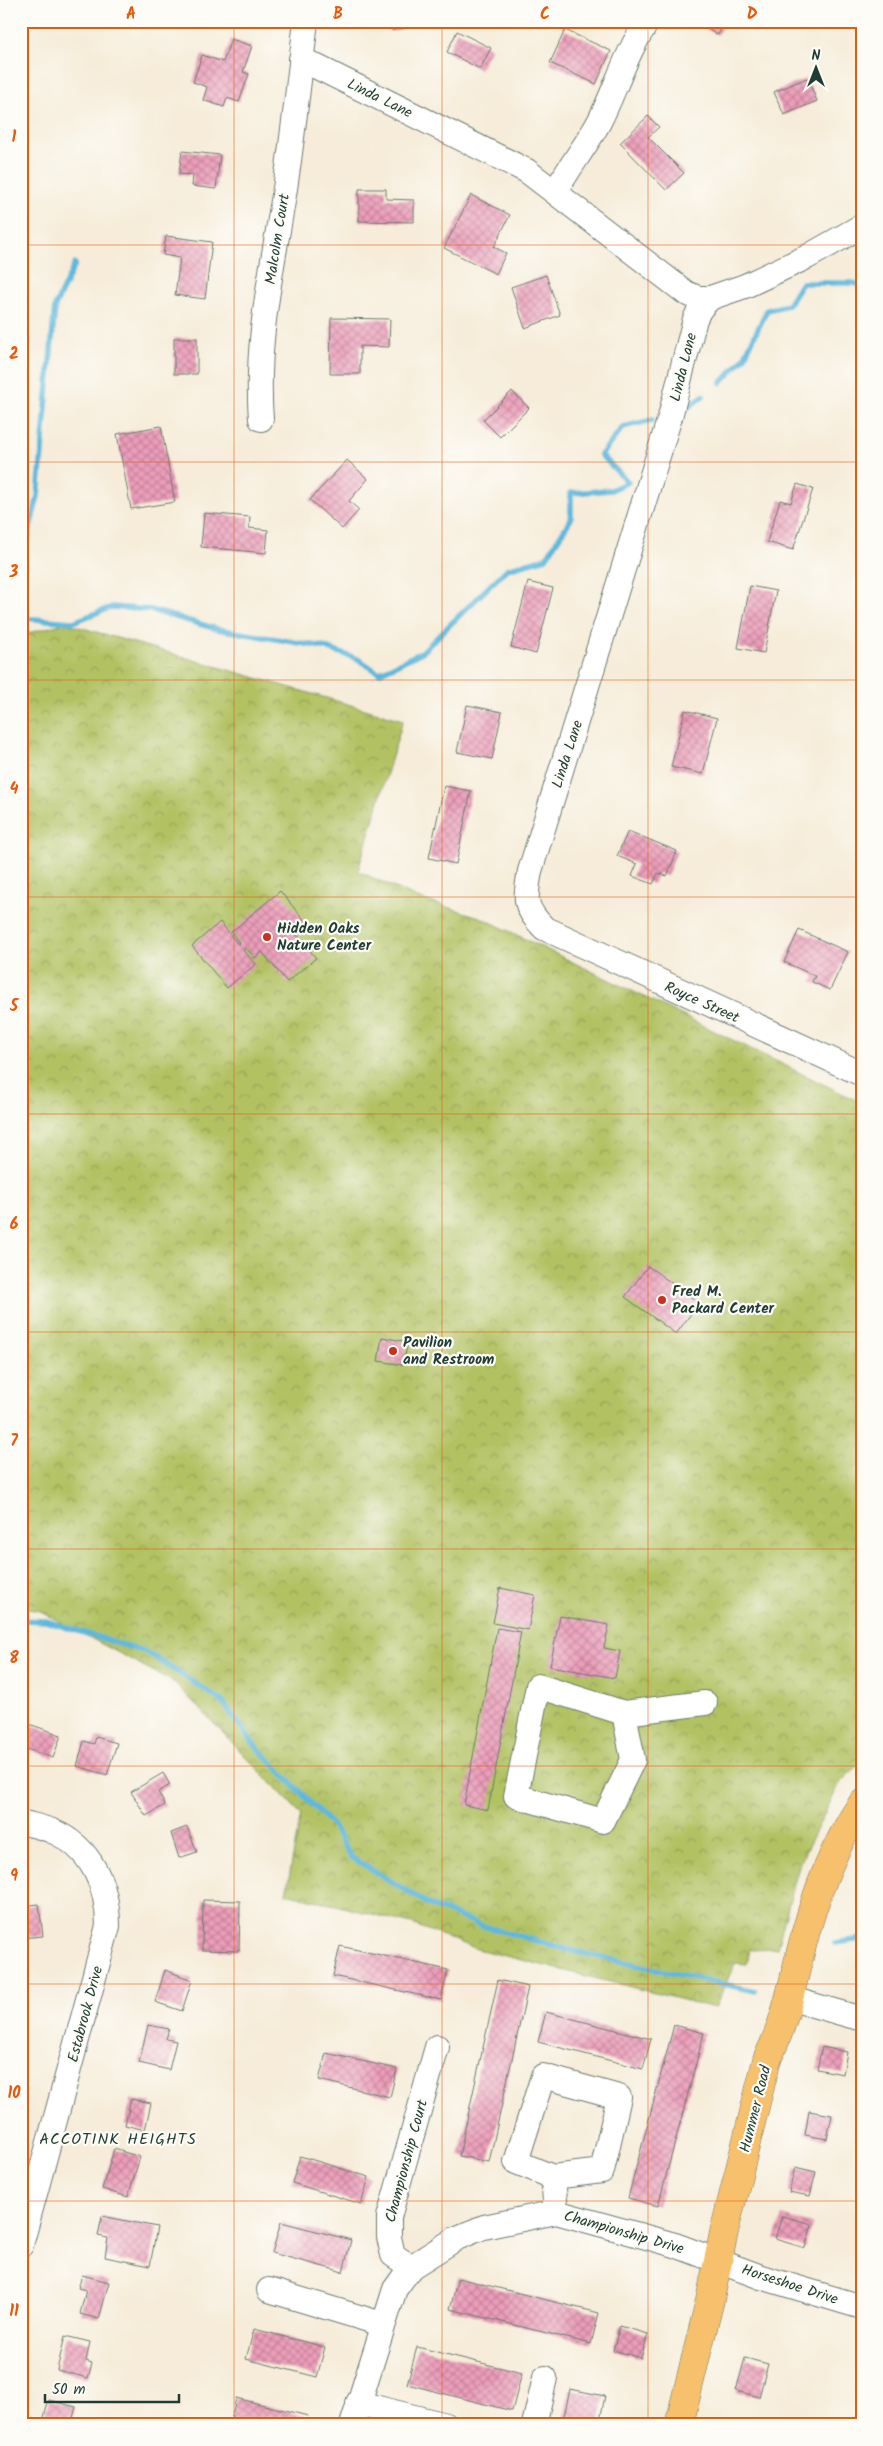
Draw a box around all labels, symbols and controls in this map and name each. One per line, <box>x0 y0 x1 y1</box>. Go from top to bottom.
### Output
text: A <box>126 2 136 27</box>
text: B <box>333 2 343 27</box>
text: C <box>540 2 550 27</box>
text: D <box>747 2 758 27</box>
north arrow <box>790 42 840 92</box>
text: N <box>812 45 821 67</box>
street label: Linda Lane <box>343 73 417 125</box>
text: 1 <box>12 125 17 150</box>
street label: Malcolm Court <box>259 192 297 286</box>
street label: Linda Lane <box>664 330 704 404</box>
text: 2 <box>9 342 19 367</box>
text: 3 <box>9 560 19 585</box>
street label: Linda Lane <box>546 717 590 791</box>
text: 4 <box>10 777 19 802</box>
place label: Hidden Oaks Nature Center <box>277 917 372 958</box>
marker: Hidden Oaks Nature Center <box>261 931 273 943</box>
street label: Royce Street <box>660 976 743 1030</box>
text: 5 <box>9 994 20 1019</box>
text: 6 <box>10 1212 19 1237</box>
place label: Fred M. Packard Center <box>672 1280 775 1321</box>
marker: Fred M. Packard Center <box>656 1294 668 1306</box>
place label: Pavilion and Restroom <box>403 1331 494 1372</box>
marker: Pavilion and Restroom <box>387 1345 399 1357</box>
text: 7 <box>10 1429 18 1454</box>
text: 8 <box>9 1646 19 1671</box>
text: 9 <box>10 1864 18 1889</box>
street label: Estabrook Drive <box>62 1963 110 2065</box>
street label: Hummer Road <box>734 2063 778 2155</box>
text: 10 <box>7 2081 21 2106</box>
street label: Championship Court <box>379 2097 435 2225</box>
district label: ACCOTINK HEIGHTS <box>39 2127 197 2152</box>
street label: Championship Drive <box>561 2204 687 2262</box>
street label: Horseshoe Drive <box>738 2258 841 2312</box>
text: 11 <box>9 2299 19 2324</box>
scale bar <box>45 2371 179 2403</box>
text: 50 m <box>52 2378 86 2402</box>

